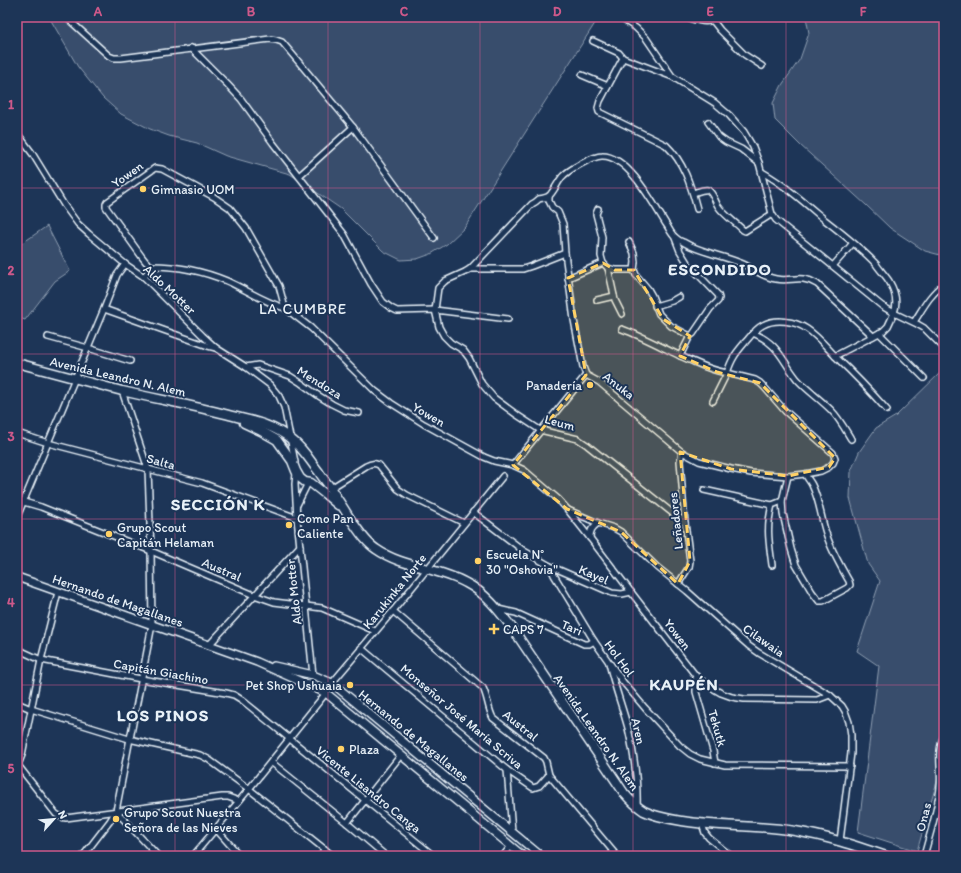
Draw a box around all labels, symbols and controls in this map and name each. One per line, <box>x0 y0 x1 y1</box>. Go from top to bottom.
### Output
text: A <box>93 4 103 19</box>
text: B <box>247 4 256 19</box>
text: C <box>400 4 409 19</box>
text: D <box>553 4 562 19</box>
text: E <box>706 4 714 19</box>
text: F <box>860 4 867 19</box>
text: 1 <box>8 97 14 112</box>
street label: Yowen <box>109 158 146 191</box>
place label: Gimnasio UOM <box>151 182 235 197</box>
marker: Gimnasio UOM <box>138 184 148 194</box>
district label: ESCONDIDO <box>668 259 772 279</box>
street label: Aldo Motter <box>140 261 200 318</box>
text: 2 <box>8 263 15 278</box>
district label: LA CUMBRE <box>259 300 347 318</box>
street label: Avenida Leandro N. Alem <box>48 354 188 400</box>
street label: Mendoza <box>295 363 345 402</box>
street label: Anuka <box>600 368 638 403</box>
place label: Panadería <box>526 378 582 393</box>
marker: Panadería <box>585 380 595 390</box>
street label: Yowen <box>410 399 448 430</box>
street label: Leum <box>543 411 577 434</box>
text: 3 <box>7 429 15 444</box>
street label: Salta <box>145 450 177 473</box>
street label: Leñadores <box>665 492 686 550</box>
district label: SECCIÓN K <box>171 494 265 514</box>
place label: Como Pan Caliente <box>297 511 354 541</box>
place label: Grupo Scout Capitán Helaman <box>117 520 215 550</box>
marker: Como Pan Caliente <box>284 520 294 530</box>
marker: Grupo Scout Capitán Helaman <box>104 529 114 539</box>
place label: Escuela N° 30 "Oshovia" <box>486 547 558 577</box>
street label: Karukinka Norte <box>359 551 429 632</box>
street label: Austral <box>200 554 244 585</box>
marker: Escuela N° 30 "Oshovia" <box>473 556 483 566</box>
street label: Aldo Motter <box>282 557 304 626</box>
street label: Kayel <box>577 562 611 588</box>
street label: Hernando de Magallanes <box>50 571 185 630</box>
text: 4 <box>7 595 15 610</box>
street label: Tari <box>559 616 585 639</box>
street label: Yowen <box>661 616 694 653</box>
street label: Cilawaia <box>740 621 788 660</box>
place label: CAPS 7 <box>503 622 544 637</box>
marker: CAPS 7 <box>488 623 500 635</box>
street label: Hol Hol <box>601 637 638 680</box>
street label: Capitán Giachino <box>112 656 210 687</box>
street label: Monseñor José María Scriva <box>397 661 526 772</box>
street label: Avenida Leandro N. Alem <box>551 671 643 794</box>
district label: KAUPÉN <box>649 674 719 694</box>
place label: Pet Shop Ushuaia <box>246 678 342 693</box>
marker: Pet Shop Ushuaia <box>345 680 355 690</box>
street label: Hernando de Magallanes <box>356 686 472 785</box>
district label: LOS PINOS <box>117 705 209 725</box>
street label: Austral <box>500 707 542 744</box>
street label: Tekutk <box>705 708 730 749</box>
street label: Aren <box>628 717 649 746</box>
place label: Plaza <box>349 742 380 757</box>
street label: Vicente Lisandro Canga <box>313 743 424 837</box>
marker: Plaza <box>336 744 346 754</box>
text: 5 <box>8 761 15 776</box>
north arrow <box>34 799 74 839</box>
street label: Onas <box>913 801 934 833</box>
place label: Grupo Scout Nuestra Señora de las Nieves <box>124 805 241 835</box>
text: N <box>55 808 70 821</box>
marker: Grupo Scout Nuestra Señora de las Nieves <box>111 814 121 824</box>

